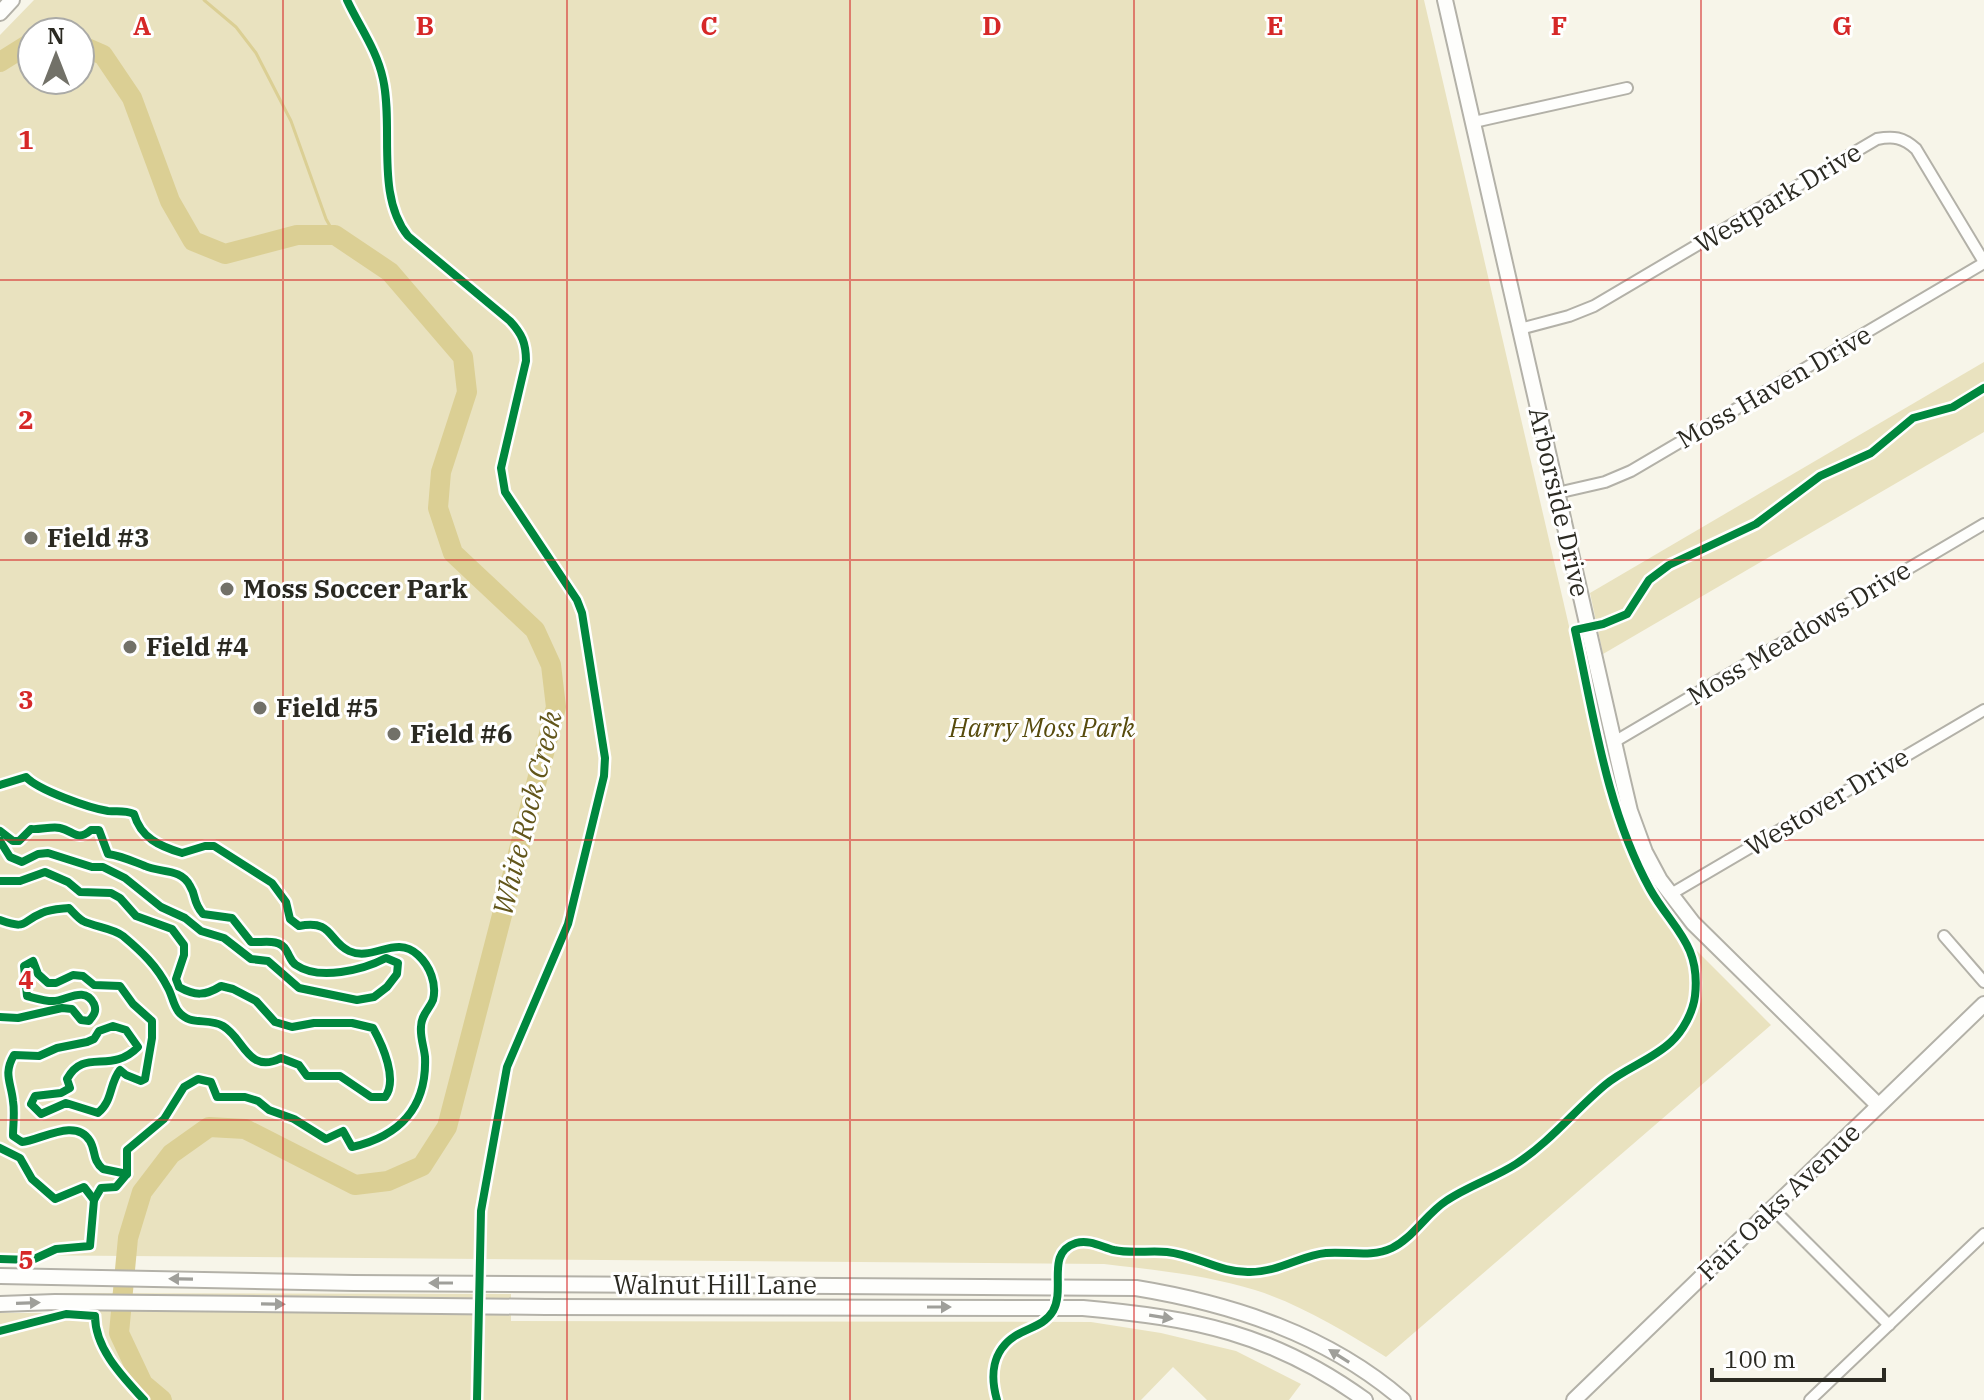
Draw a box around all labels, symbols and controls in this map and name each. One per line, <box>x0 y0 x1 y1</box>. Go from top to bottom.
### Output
text: A <box>133 8 151 42</box>
text: B <box>416 8 434 42</box>
text: C <box>700 8 718 42</box>
text: D <box>982 8 1002 42</box>
text: E <box>1266 8 1284 42</box>
text: F <box>1551 8 1567 42</box>
text: G <box>1832 8 1852 42</box>
north arrow <box>16 16 96 96</box>
text: N <box>47 21 65 50</box>
text: 1 <box>18 122 34 156</box>
street label: Westpark Drive <box>1688 134 1867 260</box>
street label: Moss Haven Drive <box>1670 317 1877 456</box>
text: 2 <box>18 402 34 436</box>
street label: Arborside Drive <box>1522 404 1598 600</box>
place label: Field #3 <box>47 520 150 554</box>
marker: Field #3 <box>22 529 40 547</box>
street label: Moss Meadows Drive <box>1681 552 1916 712</box>
place label: Moss Soccer Park <box>243 571 469 605</box>
marker: Moss Soccer Park <box>218 580 236 598</box>
place label: Field #4 <box>146 629 249 663</box>
marker: Field #4 <box>121 638 139 656</box>
text: 3 <box>18 682 34 716</box>
place label: Field #5 <box>276 690 379 724</box>
marker: Field #5 <box>251 699 269 717</box>
water label: White Rock Creek <box>483 707 570 919</box>
park label: Harry Moss Park <box>948 710 1135 744</box>
place label: Field #6 <box>410 716 513 750</box>
marker: Field #6 <box>385 725 403 743</box>
street label: Westover Drive <box>1739 739 1914 863</box>
text: 4 <box>18 962 34 996</box>
street label: Fair Oaks Avenue <box>1690 1115 1867 1288</box>
text: 5 <box>18 1242 34 1276</box>
street label: Walnut Hill Lane <box>613 1267 817 1301</box>
one-way arrow <box>168 1273 193 1285</box>
one-way arrow <box>428 1277 453 1290</box>
one-way arrow <box>16 1296 41 1309</box>
one-way arrow <box>261 1297 286 1310</box>
one-way arrow <box>927 1301 952 1313</box>
one-way arrow <box>1149 1311 1174 1324</box>
scale bar <box>1712 1332 1884 1382</box>
text: 100 m <box>1724 1343 1796 1375</box>
one-way arrow <box>1328 1349 1350 1363</box>

